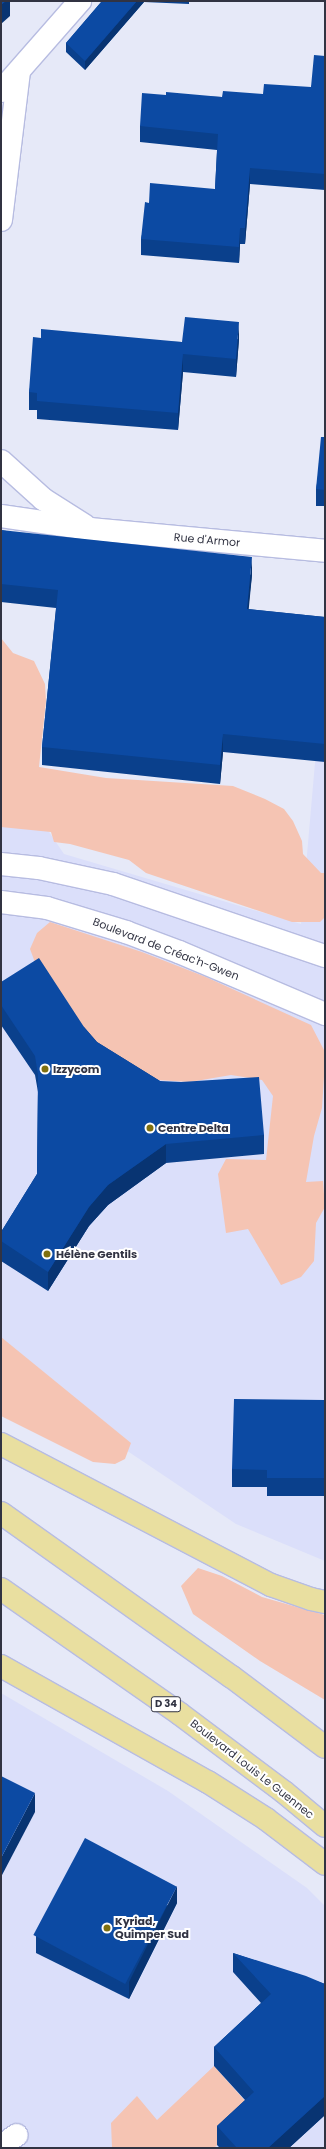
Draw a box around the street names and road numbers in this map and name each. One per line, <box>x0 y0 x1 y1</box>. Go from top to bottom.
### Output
street label: Rue d'Armor <box>173 531 241 549</box>
street label: Boulevard de Créac'h-Gwen <box>91 915 241 983</box>
road number: D 34 <box>150 1696 182 1712</box>
street label: Boulevard Louis Le Guennec <box>188 1717 316 1821</box>

